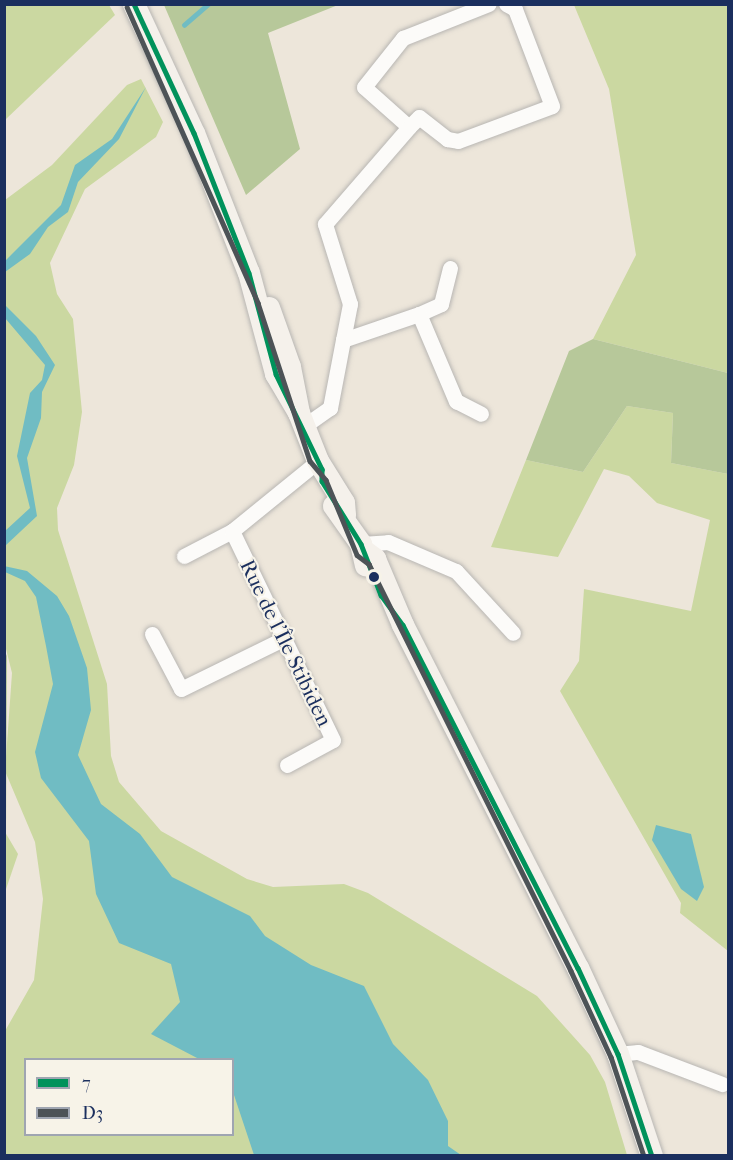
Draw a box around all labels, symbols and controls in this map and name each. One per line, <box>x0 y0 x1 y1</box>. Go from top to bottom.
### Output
street label: Rue de l'Île Stibiden <box>235 556 337 730</box>
unlabelled marker <box>368 571 380 583</box>
legend <box>24 1058 234 1136</box>
text: 7 <box>82 1073 91 1094</box>
text: D3 <box>82 1103 103 1124</box>

